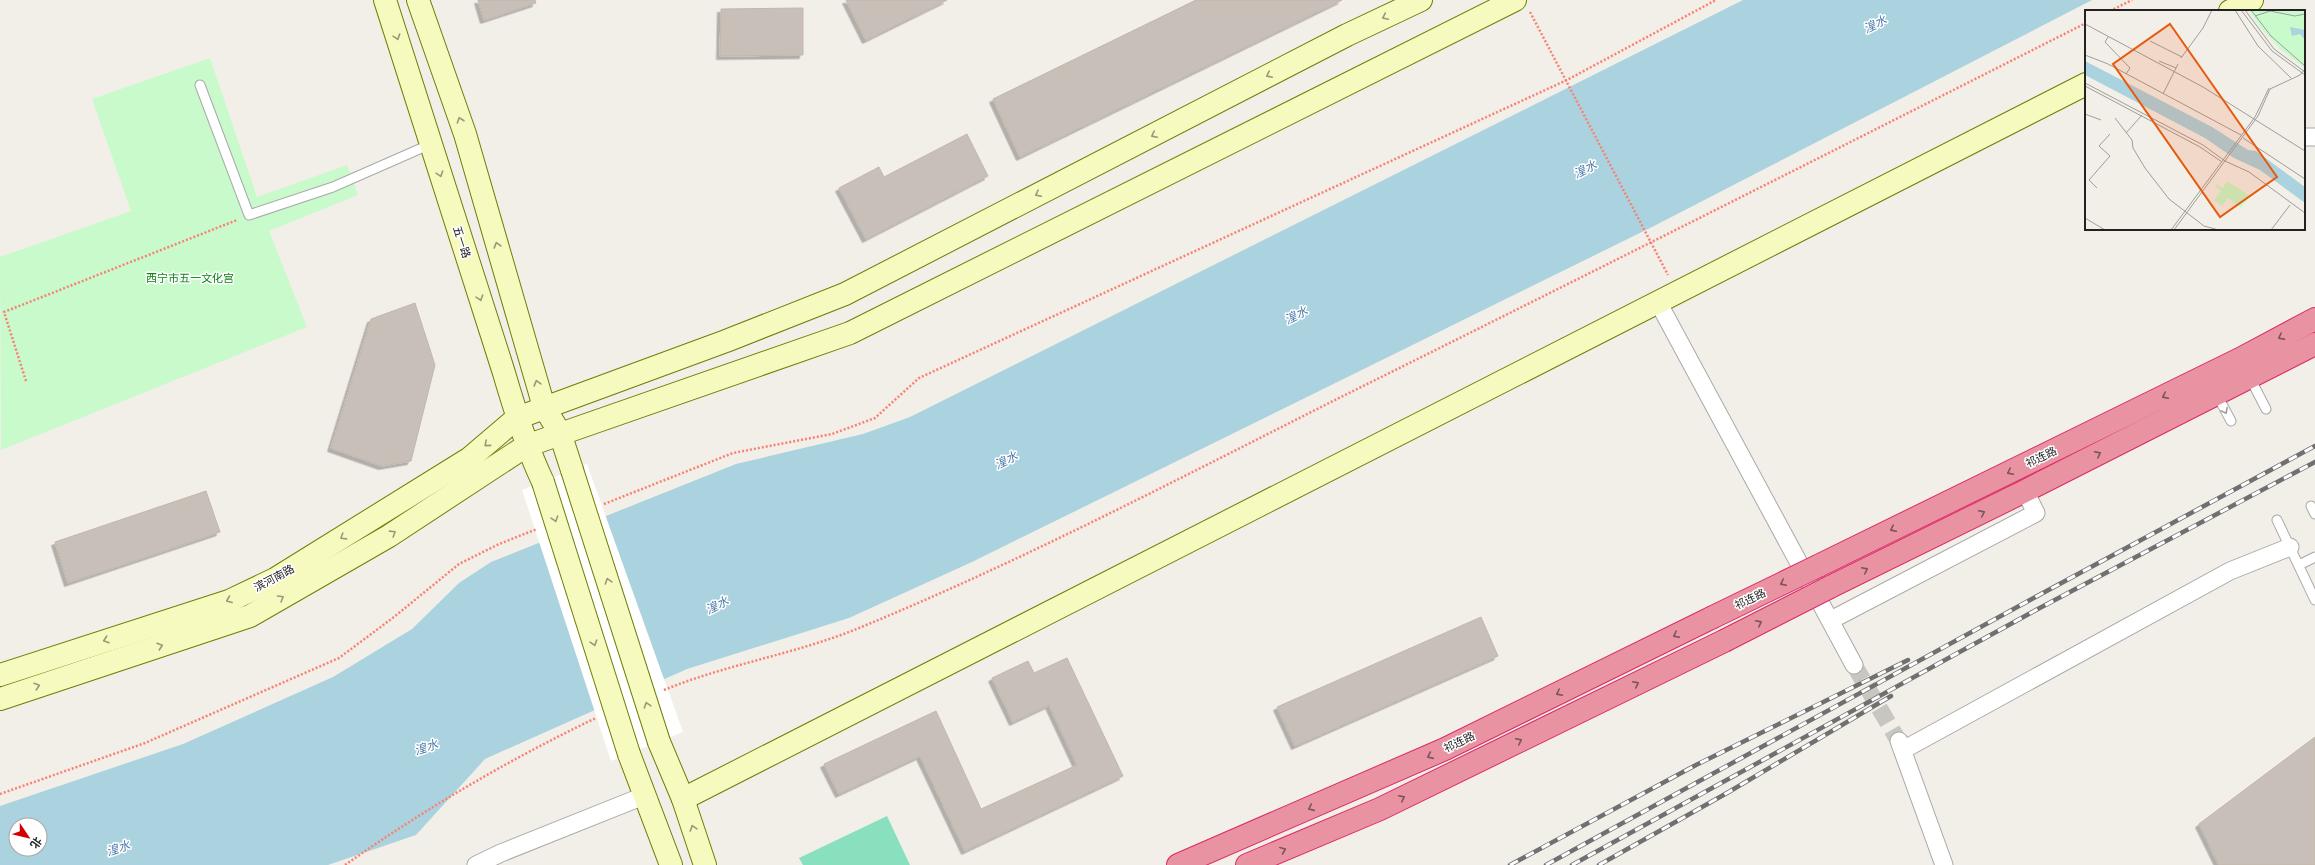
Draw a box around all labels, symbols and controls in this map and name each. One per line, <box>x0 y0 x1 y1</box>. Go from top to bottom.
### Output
inset map <box>2085 10 2305 230</box>
water label: 湟水 <box>1861 11 1890 36</box>
one-way arrow <box>1382 12 1390 20</box>
one-way arrow <box>392 33 400 40</box>
one-way arrow <box>1266 70 1273 78</box>
one-way arrow <box>456 117 464 124</box>
one-way arrow <box>1150 130 1158 137</box>
water label: 湟水 <box>1571 156 1600 181</box>
one-way arrow <box>436 171 444 178</box>
one-way arrow <box>1035 189 1042 197</box>
street label: 五一路 <box>450 224 474 260</box>
one-way arrow <box>493 241 502 248</box>
park label: 西宁市五一文化宫 <box>146 271 234 285</box>
one-way arrow <box>475 294 484 301</box>
water label: 湟水 <box>1282 302 1311 327</box>
one-way arrow <box>2277 333 2285 340</box>
one-way arrow <box>533 380 542 387</box>
one-way arrow <box>2161 391 2169 399</box>
one-way arrow <box>2220 406 2228 414</box>
one-way arrow <box>484 439 492 446</box>
street label: 祁连路 <box>2023 443 2059 471</box>
water label: 湟水 <box>992 447 1021 472</box>
one-way arrow <box>2093 452 2101 459</box>
one-way arrow <box>2007 467 2014 475</box>
one-way arrow <box>1977 510 1985 518</box>
one-way arrow <box>550 515 559 522</box>
one-way arrow <box>1890 524 1898 532</box>
one-way arrow <box>389 530 396 537</box>
one-way arrow <box>340 533 347 540</box>
street label: 滨河南路 <box>251 561 297 595</box>
one-way arrow <box>1861 567 1868 575</box>
one-way arrow <box>604 578 612 585</box>
one-way arrow <box>1780 578 1787 586</box>
street label: 祁连路 <box>1732 585 1768 613</box>
water label: 湟水 <box>703 592 732 617</box>
one-way arrow <box>226 595 234 603</box>
one-way arrow <box>277 596 284 603</box>
one-way arrow <box>1755 621 1762 628</box>
one-way arrow <box>1673 631 1680 638</box>
one-way arrow <box>103 635 110 644</box>
one-way arrow <box>589 639 598 646</box>
one-way arrow <box>157 642 164 650</box>
one-way arrow <box>1631 681 1639 689</box>
one-way arrow <box>33 683 40 691</box>
one-way arrow <box>1556 688 1564 696</box>
one-way arrow <box>643 702 652 709</box>
street label: 祁连路 <box>1441 728 1477 756</box>
water label: 湟水 <box>412 736 441 758</box>
one-way arrow <box>1514 738 1522 746</box>
one-way arrow <box>1427 751 1434 759</box>
one-way arrow <box>1397 795 1405 803</box>
one-way arrow <box>1307 803 1315 811</box>
north arrow <box>8 817 48 857</box>
one-way arrow <box>689 825 698 832</box>
text: 北 <box>27 834 45 851</box>
water label: 湟水 <box>104 837 133 859</box>
one-way arrow <box>1278 847 1286 855</box>

